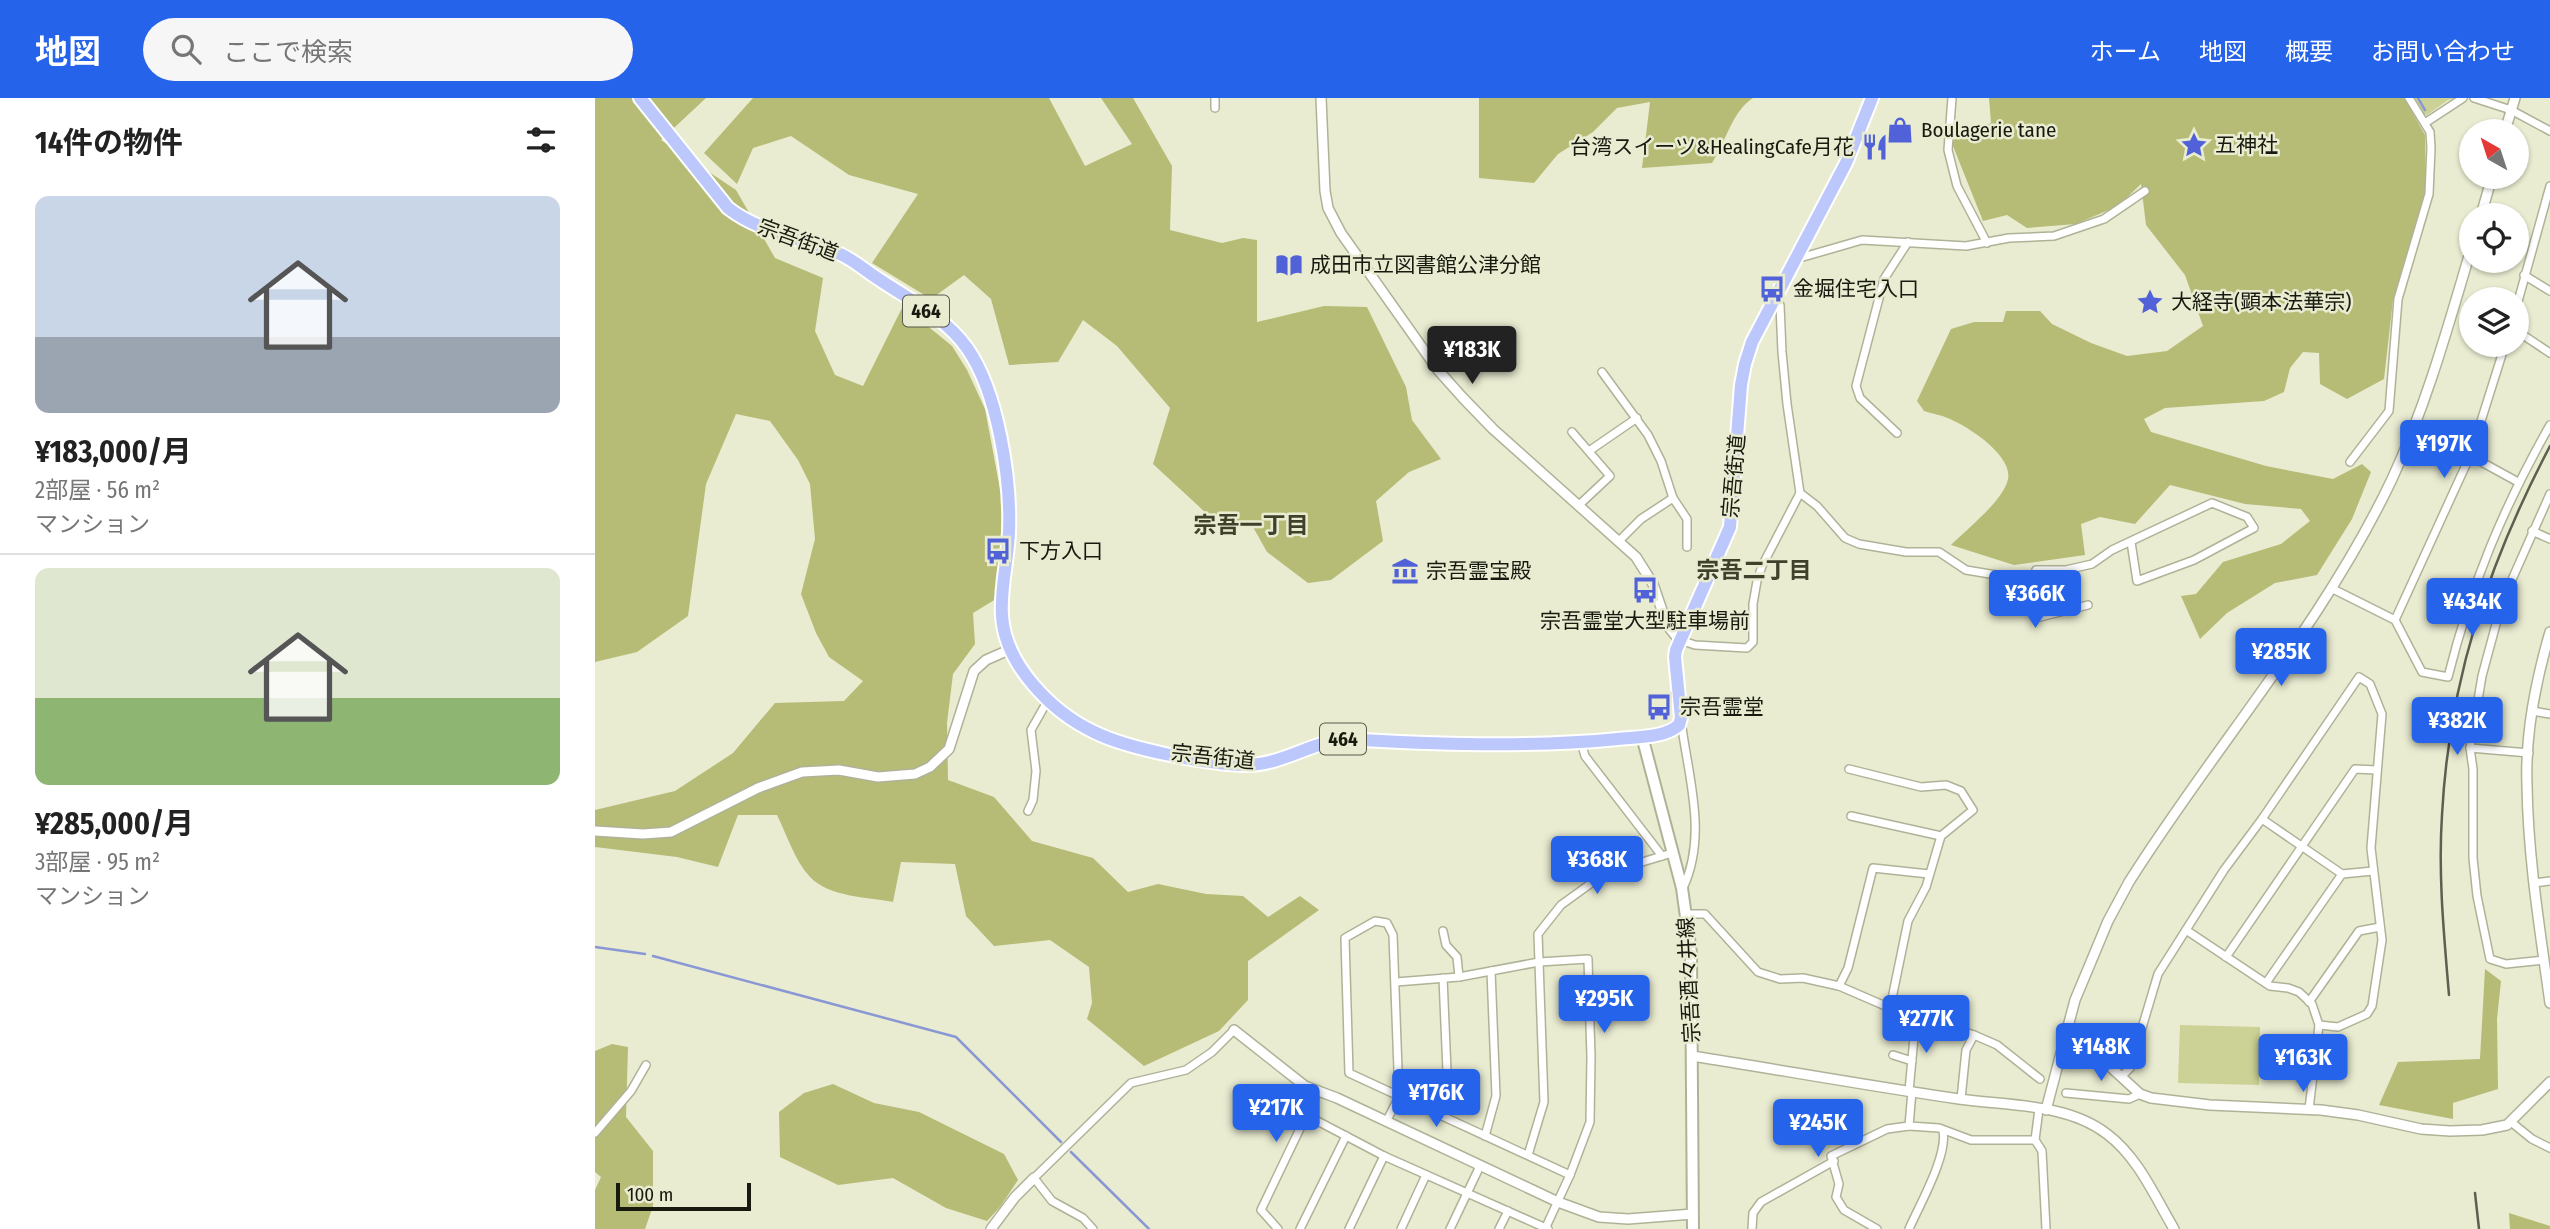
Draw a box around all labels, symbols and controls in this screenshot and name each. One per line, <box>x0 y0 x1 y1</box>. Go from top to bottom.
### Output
search box <box>143 18 633 81</box>
icon: search <box>167 30 205 68</box>
text: 地図 <box>35 32 101 72</box>
text: ここで検索 <box>223 37 353 68</box>
text: ホーム <box>2090 38 2161 66</box>
text: 地図 <box>2199 38 2247 66</box>
text: 概要 <box>2285 38 2333 66</box>
text: お問い合わせ <box>2371 38 2515 66</box>
shop icon: Boulagerie tane <box>1885 115 1915 145</box>
place label: Boulagerie tane <box>1921 117 2056 143</box>
north arrow <box>2459 119 2529 189</box>
map controls <box>2459 119 2529 357</box>
icon: filters <box>522 121 560 159</box>
text: 14件の物件 <box>35 125 183 161</box>
place icon: 五神社 <box>2179 130 2209 160</box>
restaurant icon: 台湾スイーツ&HealingCafe月花 <box>1860 132 1890 162</box>
place label: 五神社 <box>2215 132 2278 158</box>
place label: 台湾スイーツ&HealingCafe月花 <box>1570 134 1854 160</box>
button: locate <box>2459 203 2529 273</box>
street label: 宗吾街道 <box>754 213 842 267</box>
icon: home <box>235 242 361 368</box>
library icon: 成田市立図書館公津分館 <box>1274 250 1304 280</box>
place label: 成田市立図書館公津分館 <box>1310 252 1541 278</box>
bus stop icon: 金堀住宅入口 <box>1757 274 1787 304</box>
place label: 金堀住宅入口 <box>1793 276 1919 302</box>
place icon: 大経寺(顕本法華宗) <box>2135 287 2165 317</box>
button: layers <box>2459 287 2529 357</box>
place label: 大経寺(顕本法華宗) <box>2171 289 2351 315</box>
road number: 464 <box>903 295 949 326</box>
pin: ¥183K <box>1423 327 1521 386</box>
text: ¥183K <box>1443 335 1501 363</box>
pin: ¥197K <box>2395 420 2493 480</box>
text: ¥197K <box>2416 429 2472 457</box>
street label: 宗吾街道 <box>1717 433 1751 519</box>
text: ¥183,000/月 <box>35 434 192 470</box>
text: 2部屋 · 56 m² <box>35 476 160 504</box>
text: マンション <box>35 510 150 538</box>
district label: 宗吾一丁目 <box>1194 511 1309 539</box>
bus stop icon: 下方入口 <box>983 536 1013 566</box>
place label: 下方入口 <box>1019 538 1103 564</box>
museum icon: 宗吾霊宝殿 <box>1390 556 1420 586</box>
district label: 宗吾二丁目 <box>1697 556 1812 584</box>
place label: 宗吾霊宝殿 <box>1426 558 1531 584</box>
pin: ¥366K <box>1986 570 2084 630</box>
bus stop icon: 宗吾霊堂大型駐車場前 <box>1630 575 1660 605</box>
pin: ¥434K <box>2423 578 2521 638</box>
text: ¥366K <box>2005 579 2065 607</box>
text: ¥434K <box>2442 587 2502 615</box>
place label: 宗吾霊堂大型駐車場前 <box>1540 608 1750 634</box>
icon: home <box>235 614 361 740</box>
pin: ¥285K <box>2232 628 2330 688</box>
text: ¥285K <box>2252 637 2311 665</box>
bus stop icon: 宗吾霊堂 <box>1644 692 1674 722</box>
place label: 宗吾霊堂 <box>1680 694 1764 720</box>
pin: ¥382K <box>2408 698 2506 757</box>
text: ¥382K <box>2428 706 2486 734</box>
road number: 464 <box>1320 724 1366 754</box>
street label: 宗吾街道 <box>1170 740 1256 774</box>
text: ¥285,000/月 <box>35 806 194 842</box>
pin: ¥368K <box>1548 836 1646 896</box>
text: ¥368K <box>1567 845 1627 873</box>
text: 3部屋 · 95 m² <box>35 848 160 876</box>
text: マンション <box>35 882 150 910</box>
street label: 宗吾酒々井線 <box>1673 916 1705 1044</box>
pin: ¥295K <box>1555 976 1653 1035</box>
text: ¥295K <box>1575 984 1633 1012</box>
pin: ¥277K <box>1877 996 1975 1055</box>
text: ¥277K <box>1898 1004 1954 1032</box>
pin: ¥148K <box>2052 1024 2150 1083</box>
text: ¥148K <box>2072 1032 2130 1060</box>
pin: ¥163K <box>2254 1034 2352 1094</box>
text: ¥163K <box>2274 1043 2332 1071</box>
pin: ¥176K <box>1387 1070 1485 1129</box>
text: ¥176K <box>1408 1078 1464 1106</box>
pin: ¥217K <box>1227 1084 1325 1144</box>
text: ¥217K <box>1249 1093 1303 1121</box>
pin: ¥245K <box>1769 1100 1867 1159</box>
text: ¥245K <box>1789 1108 1847 1136</box>
scale bar <box>616 1180 751 1212</box>
text: 100 m <box>627 1183 673 1206</box>

